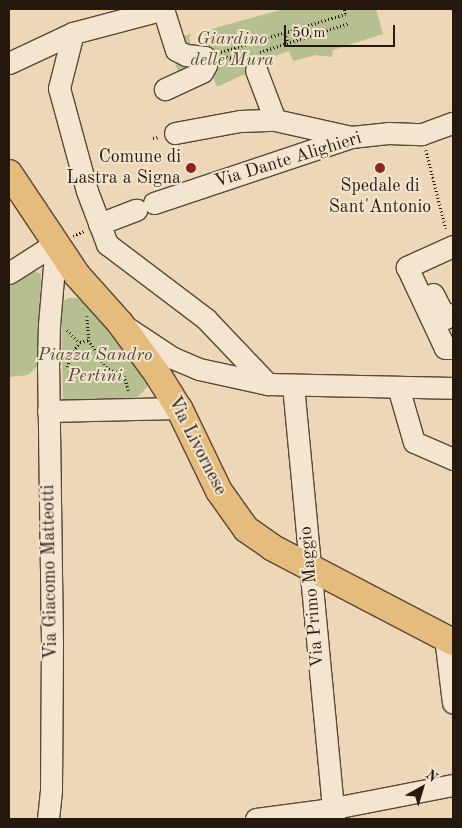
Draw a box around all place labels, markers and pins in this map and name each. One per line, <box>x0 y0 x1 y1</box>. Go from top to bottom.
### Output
place label: Comune di Lastra a Signa <box>66 147 181 190</box>
marker: Comune di Lastra a Signa <box>185 162 197 174</box>
marker: Spedale di Sant'Antonio <box>374 162 386 174</box>
place label: Spedale di Sant'Antonio <box>329 176 431 218</box>

